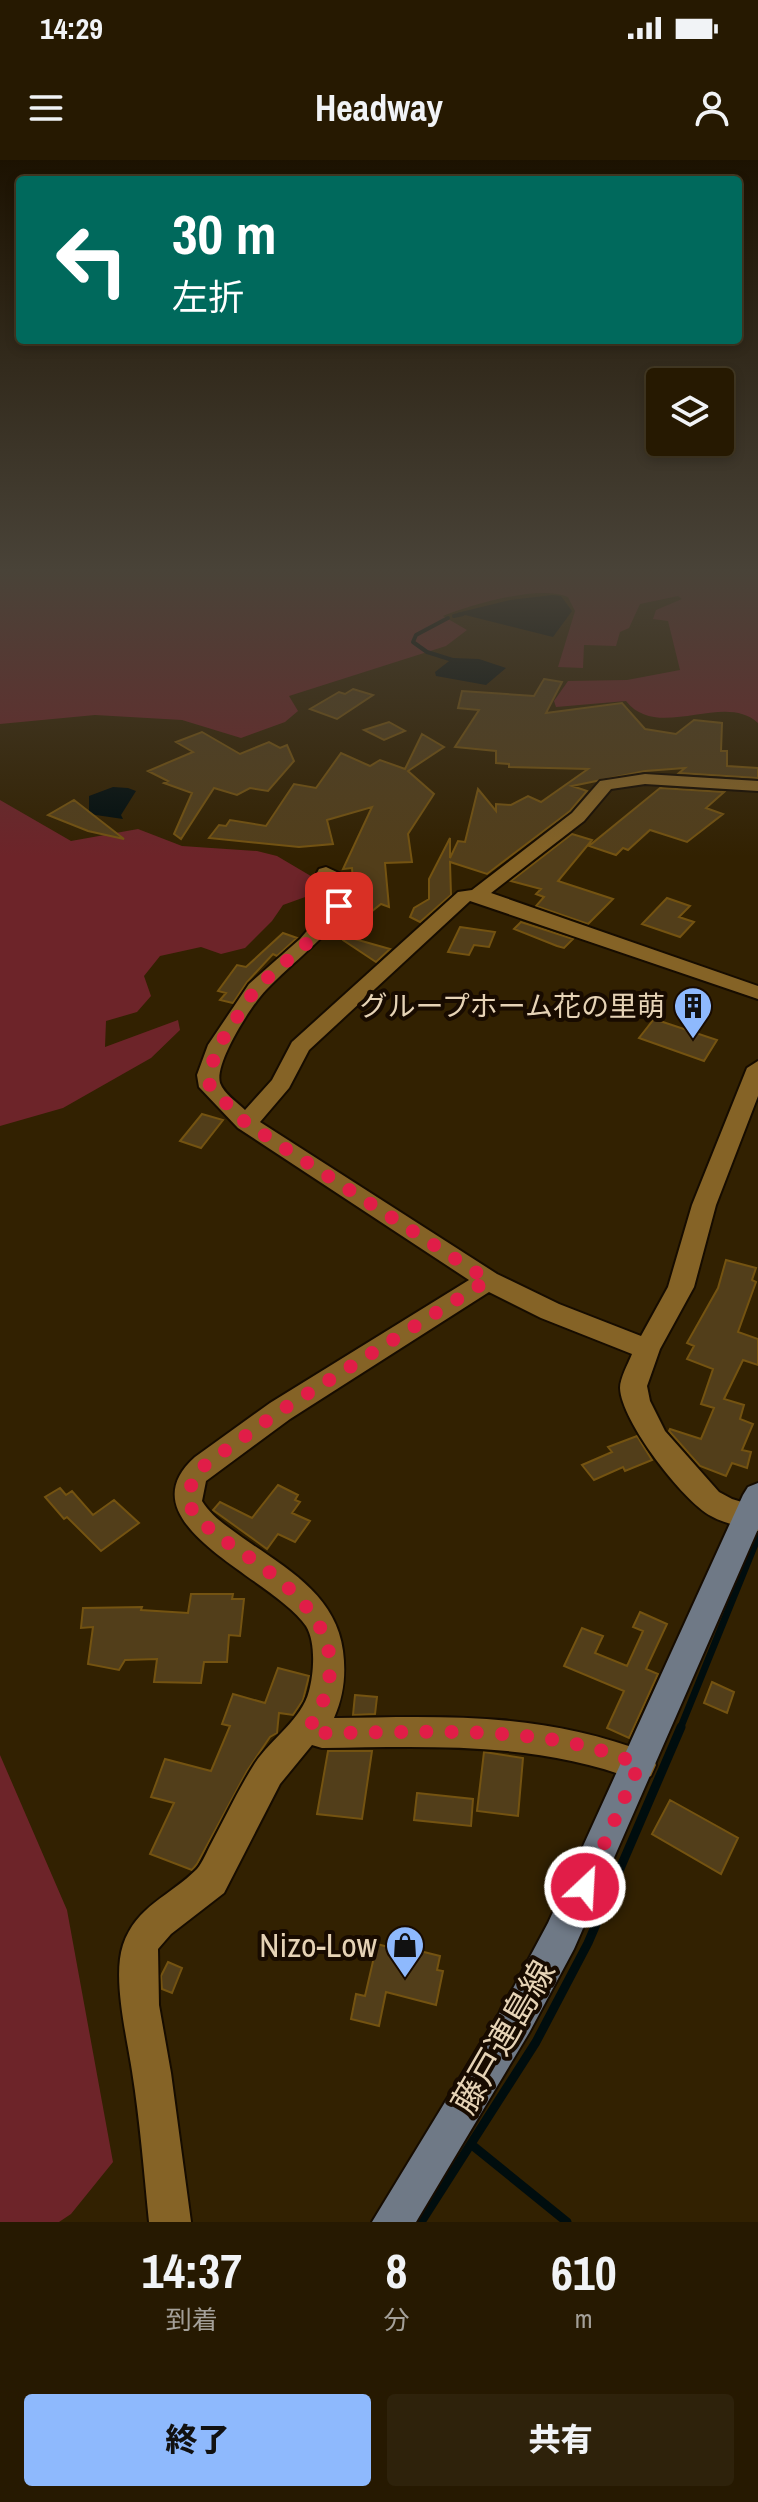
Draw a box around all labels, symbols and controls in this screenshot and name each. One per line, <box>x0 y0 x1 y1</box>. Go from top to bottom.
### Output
text: 14:29 <box>40 8 103 48</box>
text: Headway <box>315 84 443 132</box>
icon: menu <box>24 86 68 130</box>
icon: person <box>690 86 734 130</box>
text: 30 m <box>172 196 277 271</box>
icon: left <box>40 208 144 312</box>
text: 左折 <box>172 273 244 321</box>
map controls <box>646 368 734 456</box>
button: layers <box>646 368 734 456</box>
pin <box>305 872 373 940</box>
icon: arrive <box>317 884 361 928</box>
building icon: グループホーム花の里萌 <box>672 985 714 1040</box>
place label: グループホーム花の里萌 <box>360 987 665 1025</box>
position arrow <box>543 1845 627 1929</box>
place label: Nizo-Low <box>259 1922 378 1968</box>
shop icon: Nizo-Low <box>384 1924 426 1979</box>
street label: 藤戸連島線 <box>441 1952 565 2122</box>
text: 14:37 <box>141 2238 242 2303</box>
text: 8 <box>386 2238 407 2303</box>
text: 610 <box>551 2240 617 2305</box>
text: m <box>575 2301 593 2336</box>
text: 到着 <box>166 2302 218 2337</box>
text: 分 <box>383 2302 409 2337</box>
button: 終了 <box>24 2394 371 2486</box>
button: 共有 <box>387 2394 734 2486</box>

